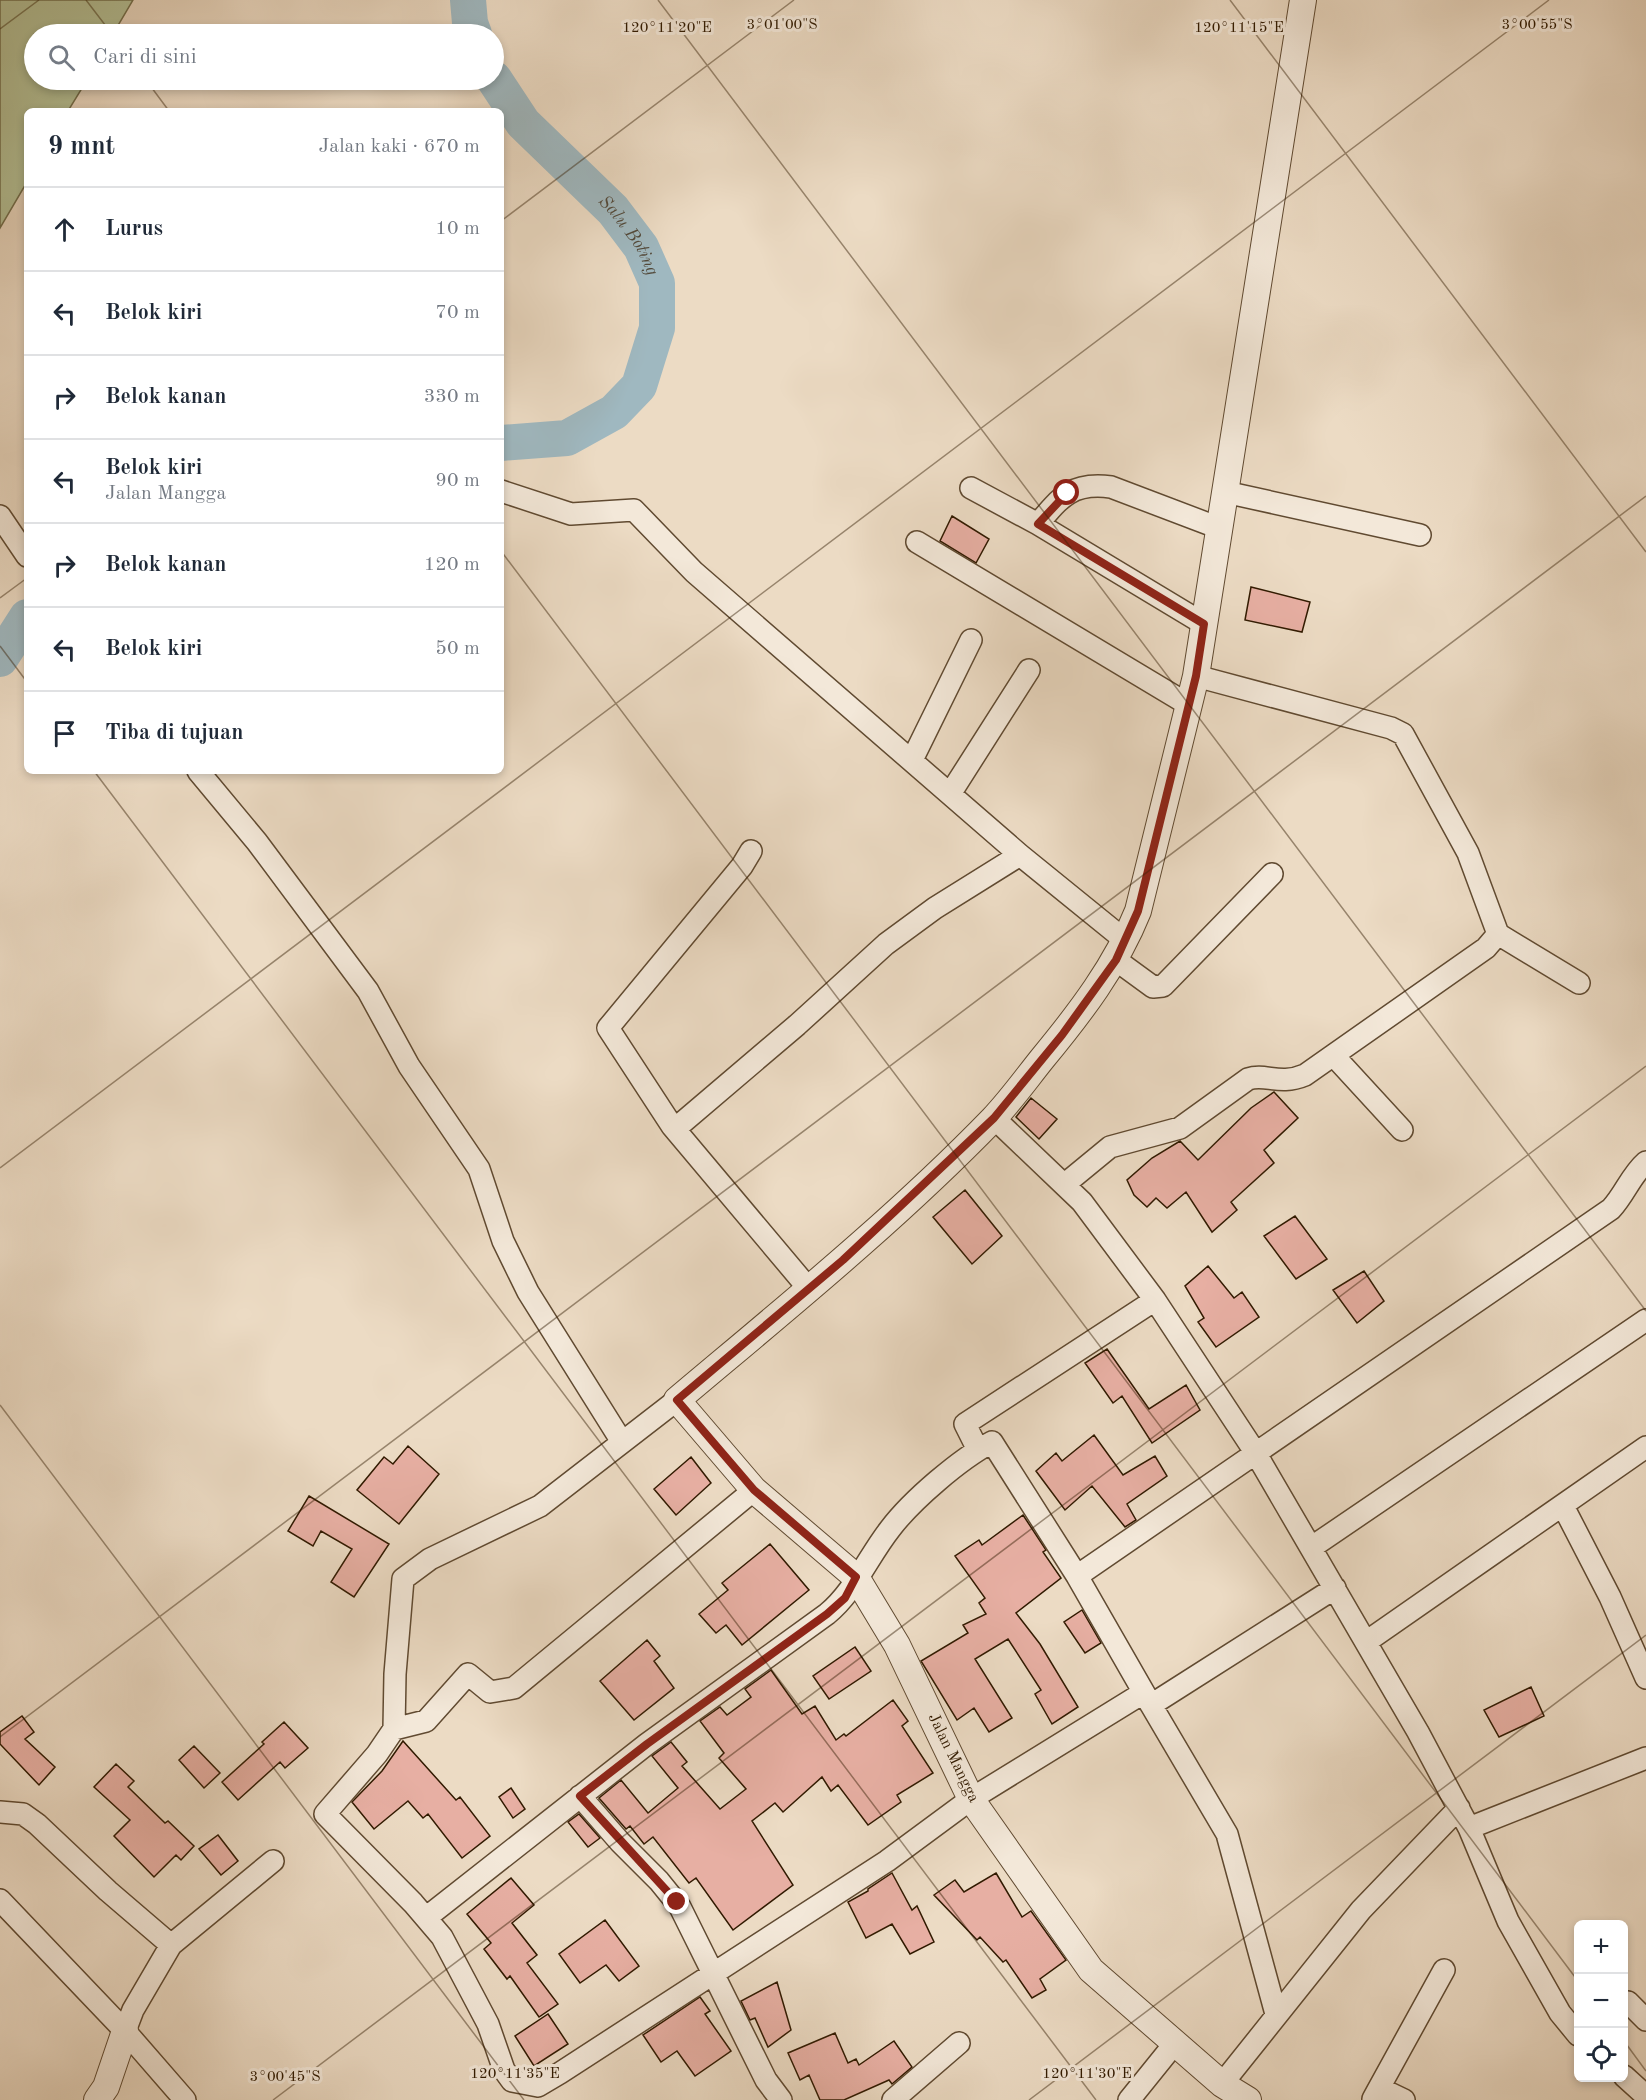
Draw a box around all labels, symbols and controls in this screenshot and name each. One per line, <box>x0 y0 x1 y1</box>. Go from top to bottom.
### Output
text: 3°01'00"S <box>746 18 818 33</box>
text: 3°00'55"S <box>1501 18 1573 33</box>
text: 120°11'20"E <box>622 21 712 36</box>
text: 120°11'15"E <box>1194 21 1284 36</box>
search box <box>24 24 504 90</box>
icon: search <box>45 41 78 74</box>
text: Cari di sini <box>93 46 197 68</box>
text: 9 mnt <box>48 134 115 160</box>
text: Jalan kaki · 670 m <box>318 137 480 157</box>
water label: Salu Boting <box>595 192 662 279</box>
icon: ahead <box>48 213 81 246</box>
text: Lurus <box>105 218 163 240</box>
text: 10 m <box>435 219 480 239</box>
icon: left <box>48 297 81 330</box>
text: Belok kiri <box>105 302 202 324</box>
text: 70 m <box>435 303 480 323</box>
icon: right <box>48 381 81 414</box>
text: Belok kanan <box>105 386 227 408</box>
text: 330 m <box>424 387 480 407</box>
text: Belok kiri <box>105 457 202 479</box>
icon: left <box>48 465 81 498</box>
text: 90 m <box>435 471 480 491</box>
route start <box>1053 479 1079 505</box>
text: Jalan Mangga <box>105 484 226 504</box>
icon: right <box>48 549 81 582</box>
text: Belok kanan <box>105 554 227 576</box>
text: 120 m <box>424 555 480 575</box>
icon: left <box>48 633 81 666</box>
text: Belok kiri <box>105 638 202 660</box>
text: 50 m <box>435 639 480 659</box>
icon: arrive <box>48 717 81 750</box>
text: Tiba di tujuan <box>105 722 243 744</box>
street label: Jalan Mangga <box>925 1711 981 1805</box>
route end <box>663 1888 689 1914</box>
map controls <box>1574 1920 1628 2082</box>
button: + <box>1574 1920 1628 1974</box>
button: − <box>1574 1974 1628 2028</box>
button: locate <box>1574 2028 1628 2082</box>
text: 120°11'35"E <box>470 2067 560 2082</box>
text: 120°11'30"E <box>1042 2067 1132 2082</box>
text: 3°00'45"S <box>249 2070 321 2085</box>

